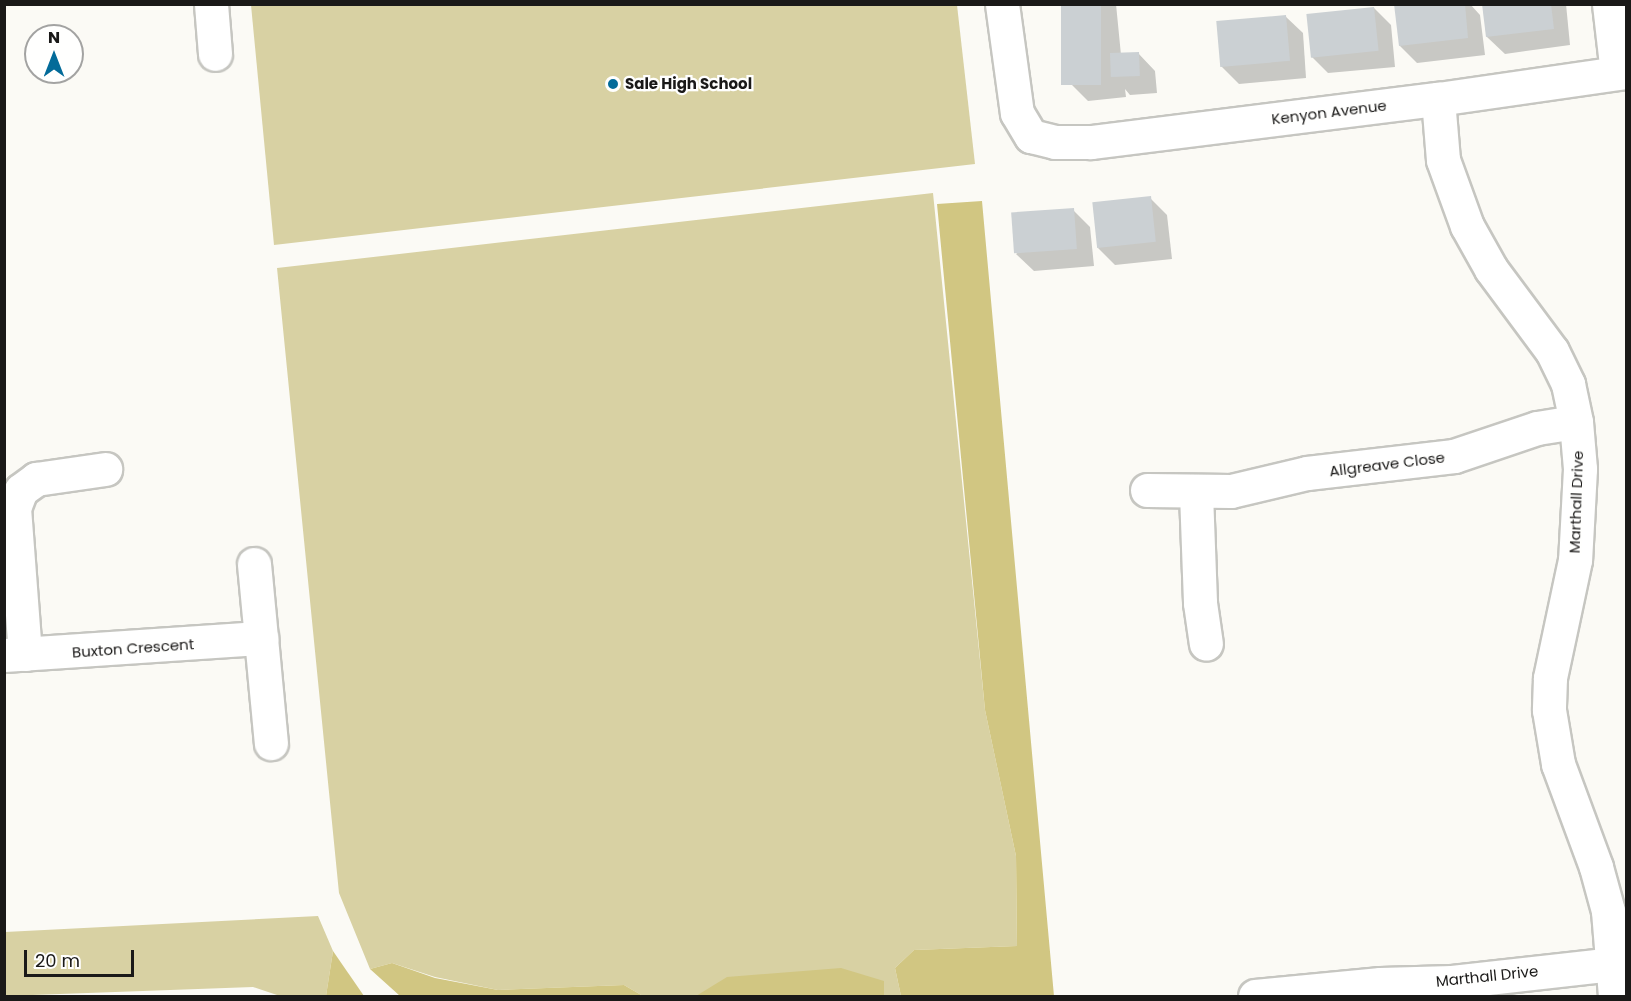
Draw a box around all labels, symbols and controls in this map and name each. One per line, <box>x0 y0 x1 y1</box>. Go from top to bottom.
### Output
north arrow <box>24 24 84 84</box>
text: N <box>48 26 60 49</box>
place label: Sale High School <box>625 75 752 93</box>
marker: Sale High School <box>606 77 620 91</box>
street label: Kenyon Avenue <box>1270 96 1388 128</box>
street label: Allgreave Close <box>1328 448 1446 480</box>
street label: Marthall Drive <box>1565 450 1587 554</box>
street label: Buxton Crescent <box>71 635 195 661</box>
scale bar <box>27 938 136 976</box>
text: 20 m <box>35 948 80 973</box>
street label: Marthall Drive <box>1435 962 1539 990</box>

